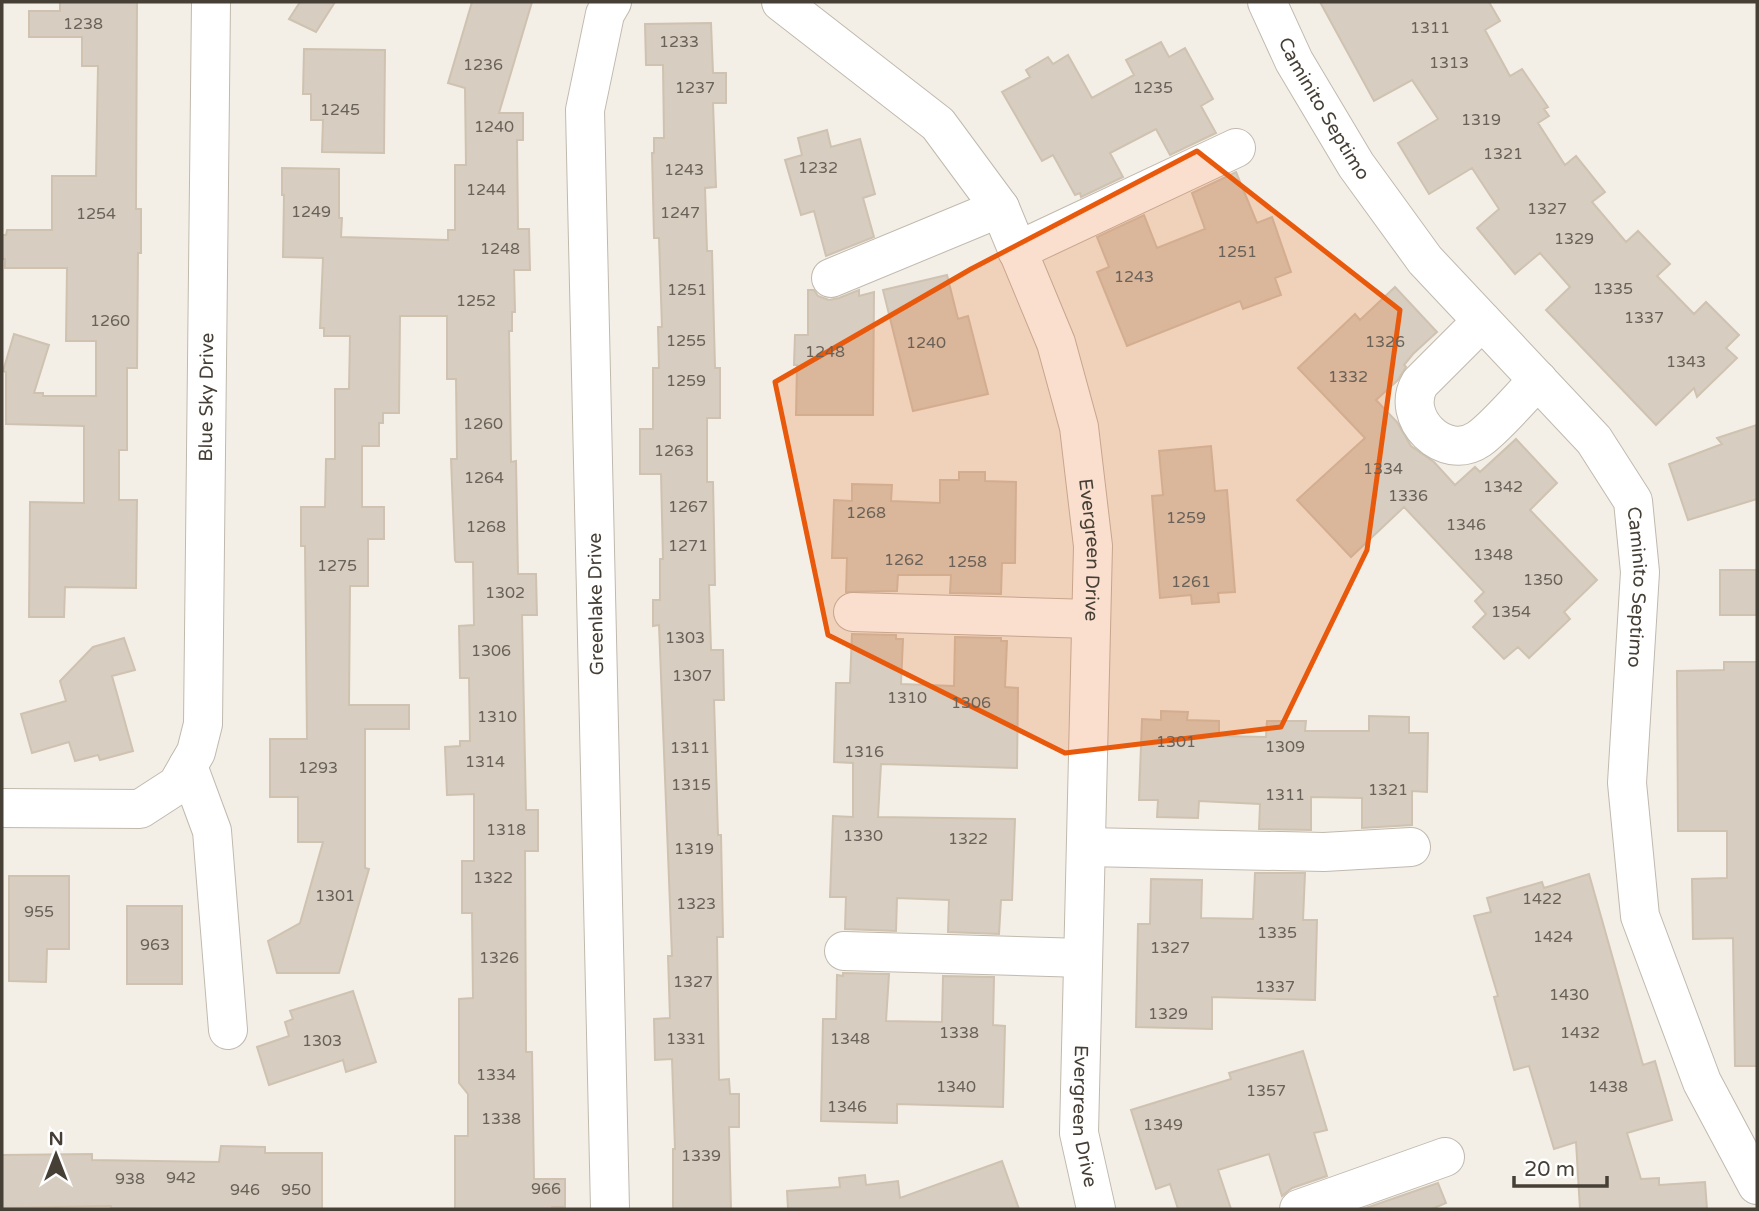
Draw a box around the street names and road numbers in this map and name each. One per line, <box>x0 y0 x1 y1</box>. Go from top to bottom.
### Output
street label: Caminito Septimo <box>1274 34 1374 184</box>
street label: Blue Sky Drive <box>195 332 218 462</box>
street label: Evergreen Drive <box>1074 477 1104 622</box>
street label: Caminito Septimo <box>1623 505 1651 668</box>
street label: Greenlake Drive <box>584 533 608 675</box>
street label: Evergreen Drive <box>1068 1045 1102 1189</box>

